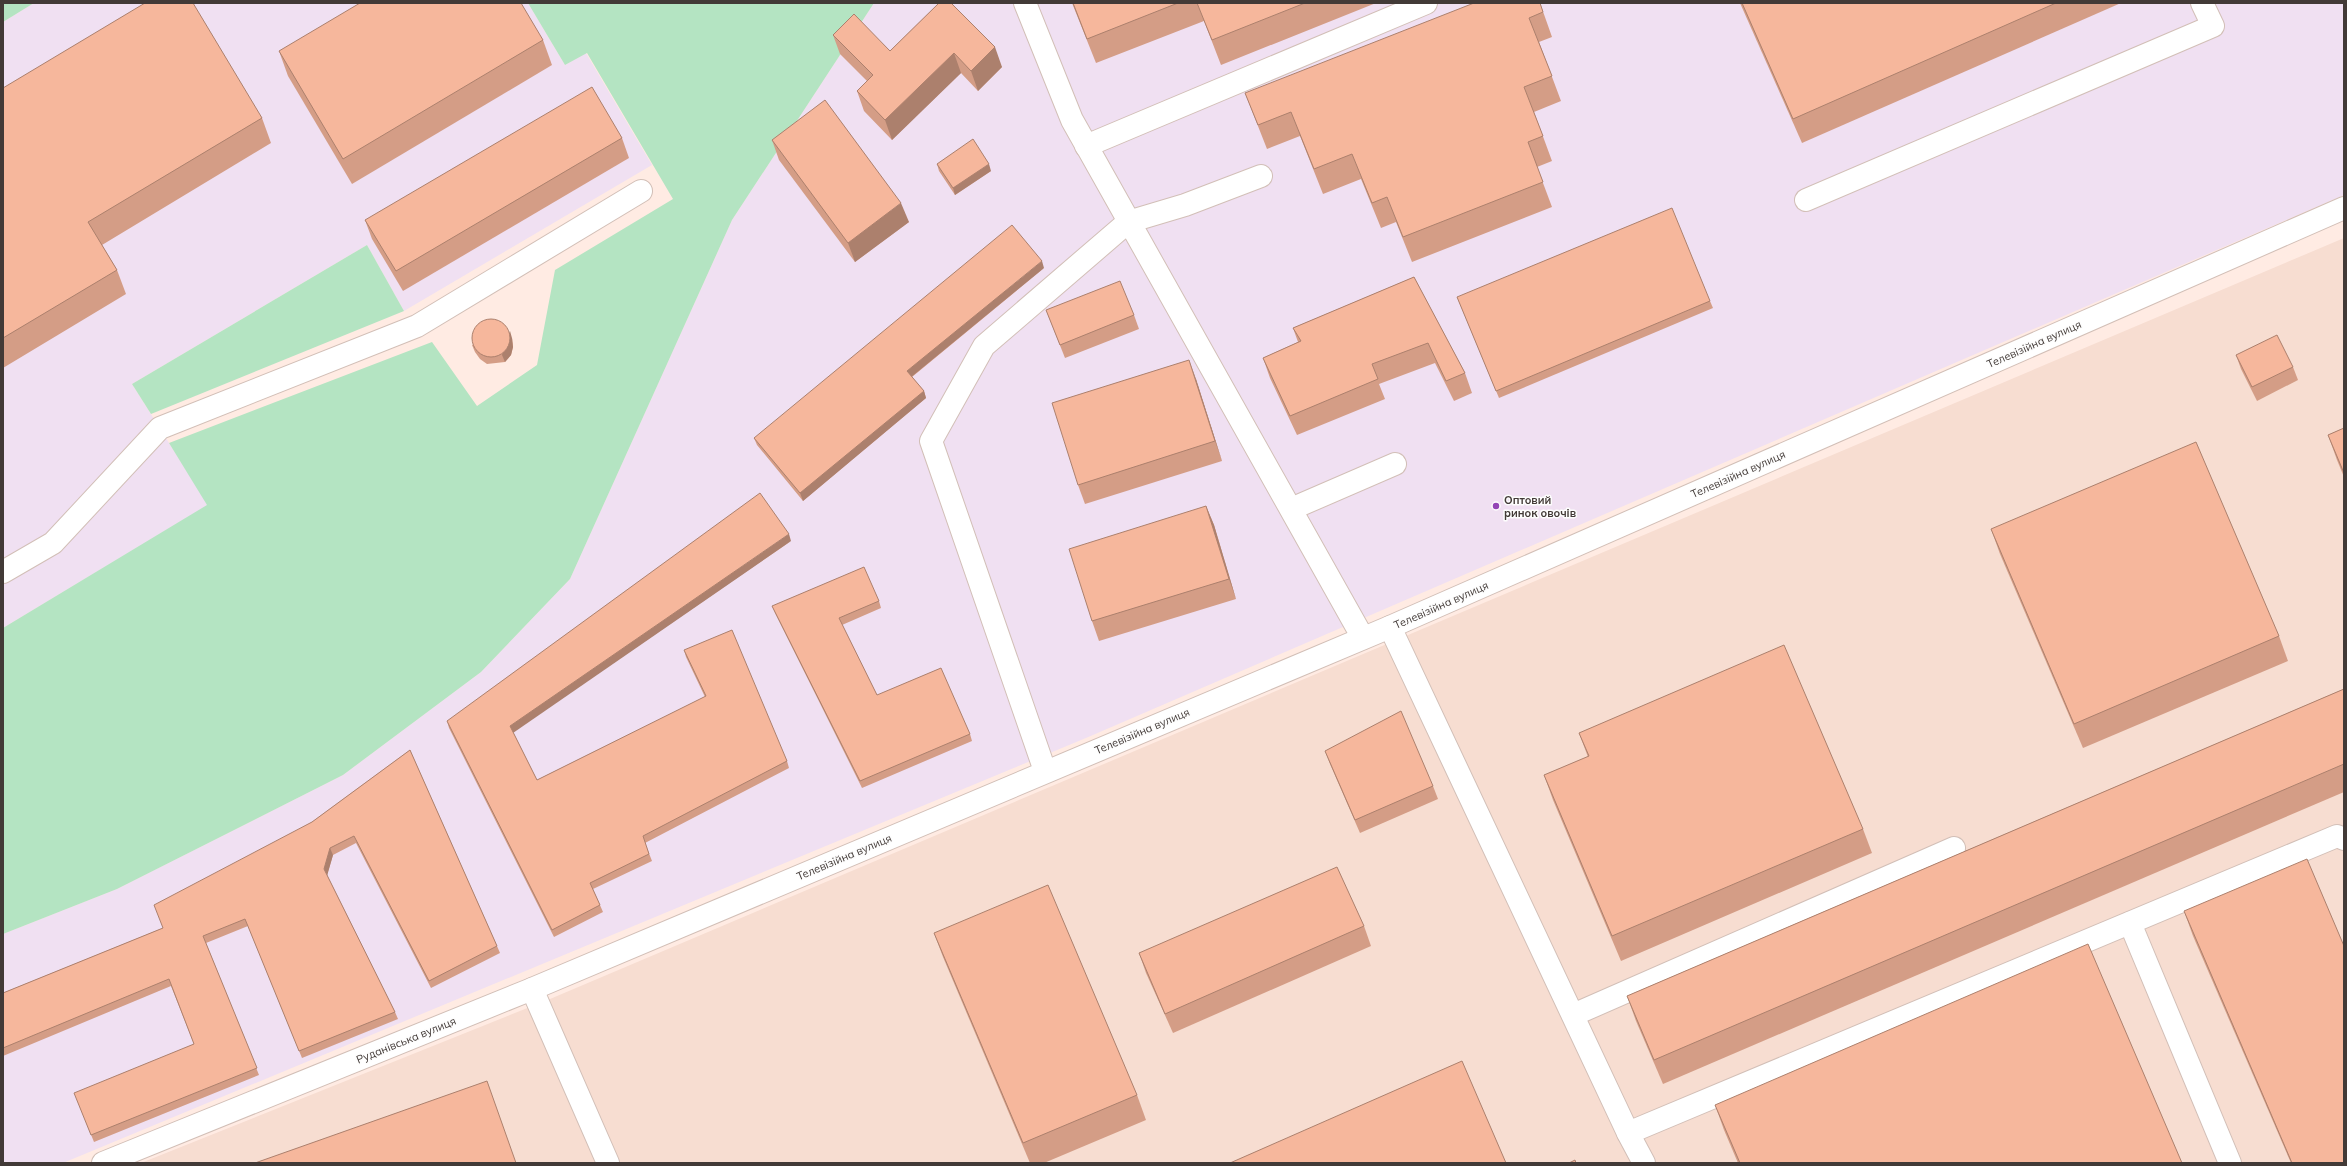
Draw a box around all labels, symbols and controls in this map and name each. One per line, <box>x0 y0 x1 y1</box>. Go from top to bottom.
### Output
street label: Телевізійна вулиця <box>1985 317 2083 371</box>
street label: Телевізійна вулиця <box>1689 447 1787 501</box>
place label: Оптовий ринок овочів <box>1504 493 1576 520</box>
marker: Оптовий ринок овочів <box>1491 501 1501 511</box>
street label: Телевізійна вулиця <box>1392 578 1490 632</box>
street label: Телевізійна вулиця <box>1092 705 1192 757</box>
street label: Телевізійна вулиця <box>794 831 894 883</box>
street label: Руданівська вулиця <box>354 1014 458 1066</box>

